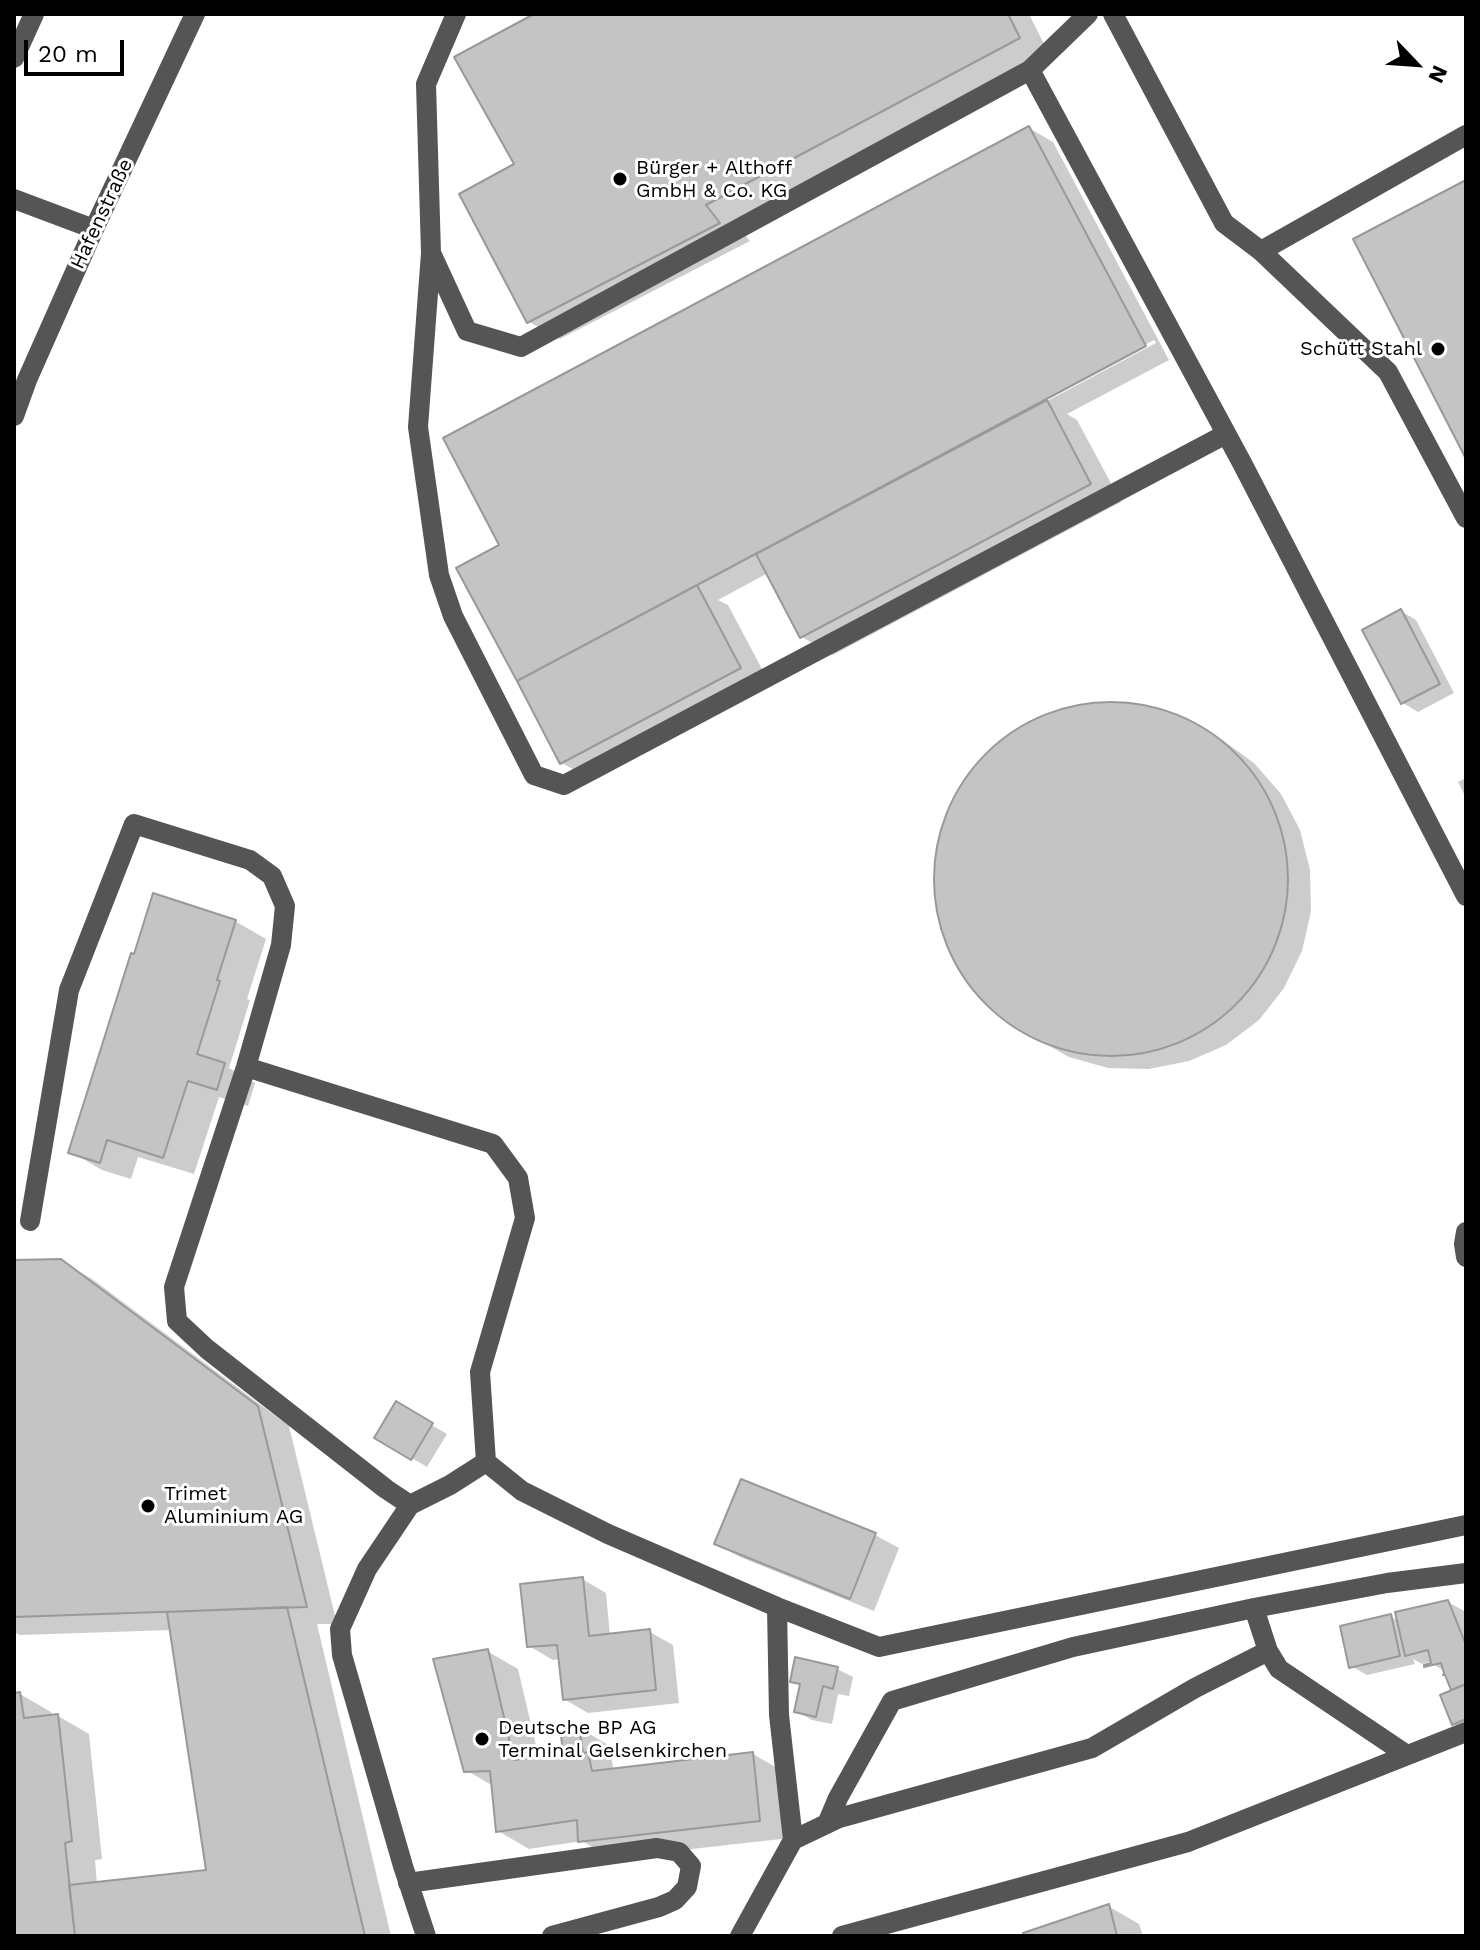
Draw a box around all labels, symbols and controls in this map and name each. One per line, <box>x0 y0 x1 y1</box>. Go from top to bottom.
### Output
scale bar <box>28 24 128 74</box>
north arrow <box>1376 24 1456 104</box>
text: 20 m <box>38 40 98 68</box>
text: N <box>1423 62 1453 87</box>
street label: Hafenstraße <box>66 155 138 273</box>
place label: Bürger + Althoff GmbH & Co. KG <box>636 156 792 203</box>
marker: Bürger + Althoff GmbH & Co. KG <box>611 170 629 188</box>
place label: Schütt Stahl <box>1300 337 1422 361</box>
marker: Schütt Stahl <box>1429 340 1447 358</box>
place label: Trimet Aluminium AG <box>164 1482 303 1529</box>
marker: Trimet Aluminium AG <box>139 1497 157 1515</box>
place label: Deutsche BP AG Terminal Gelsenkirchen <box>498 1716 727 1763</box>
marker: Deutsche BP AG Terminal Gelsenkirchen <box>473 1730 491 1748</box>

